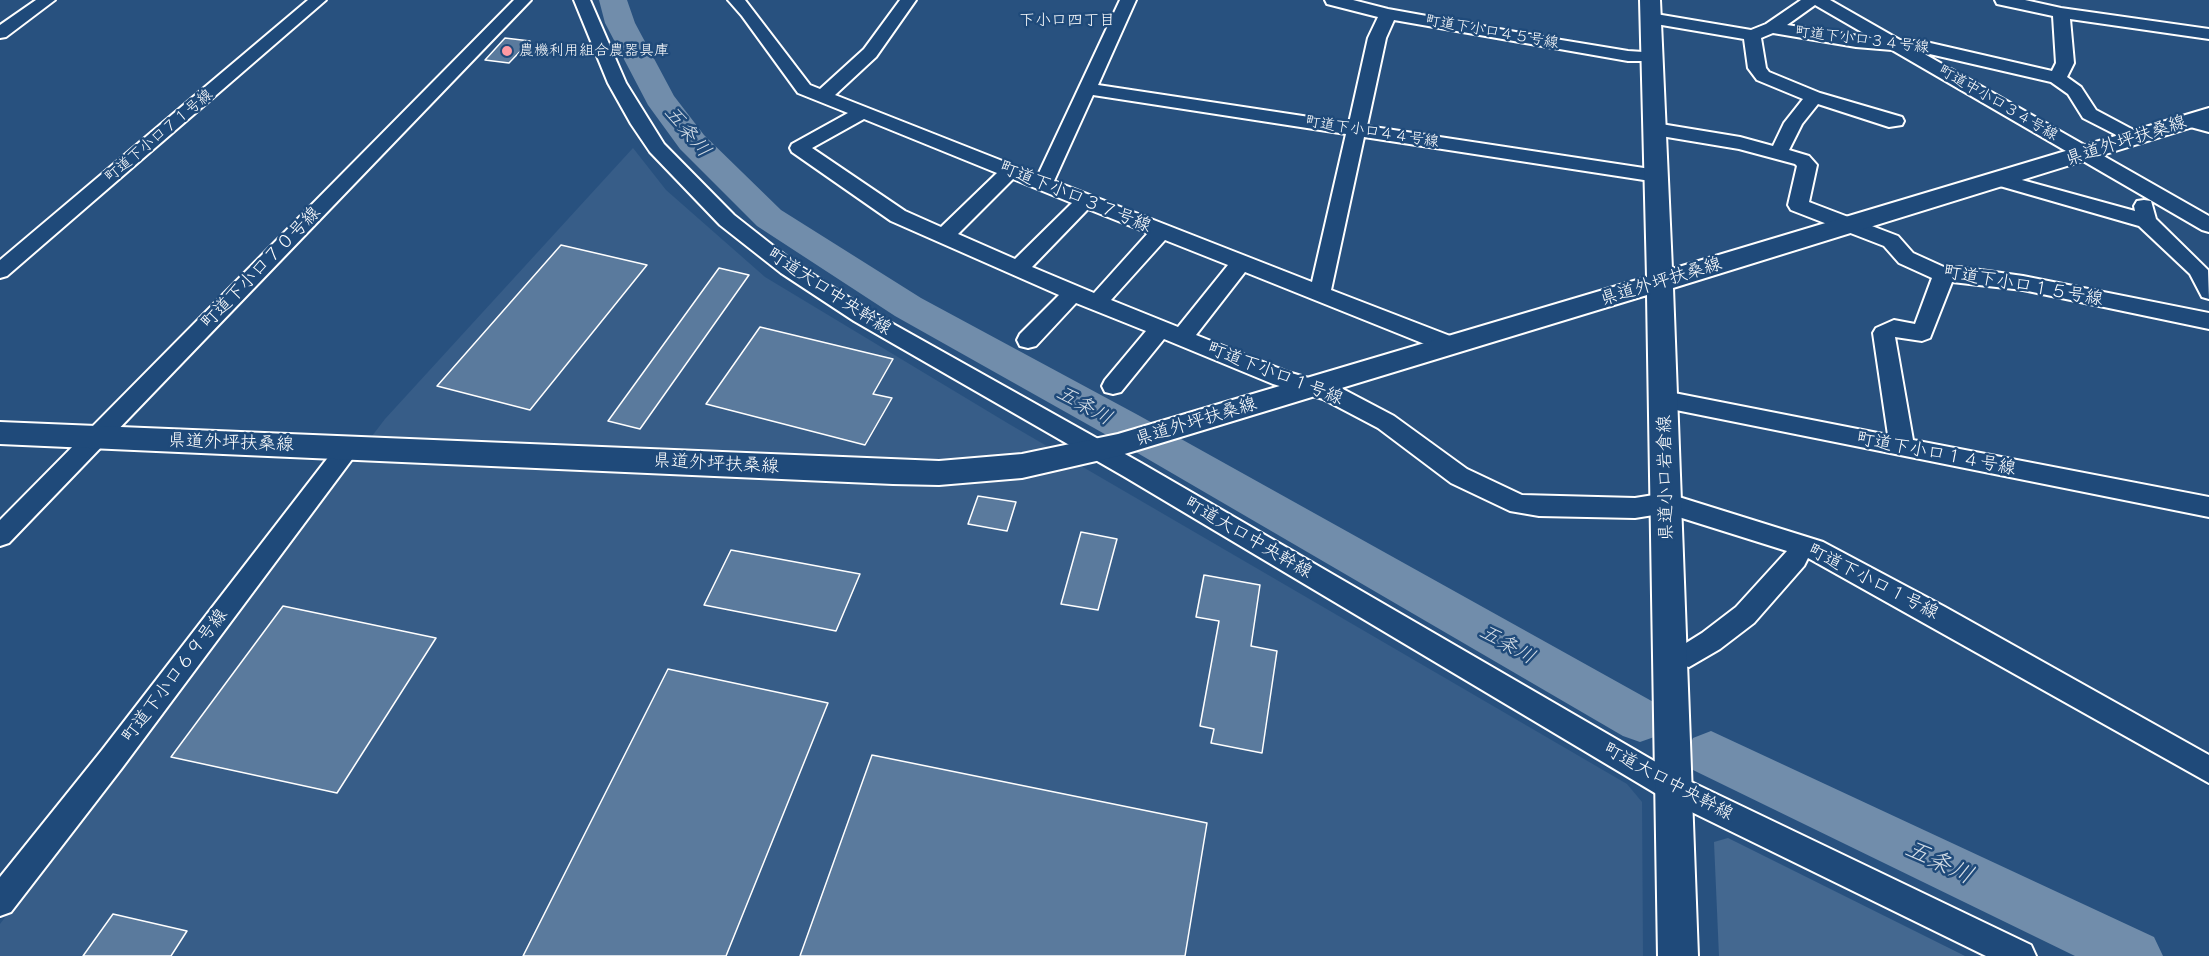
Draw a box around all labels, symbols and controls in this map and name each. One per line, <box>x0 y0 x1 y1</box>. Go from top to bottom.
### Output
district label: 下小口四丁目 <box>1019 11 1115 31</box>
street label: 町道下小口４５号線 <box>1424 11 1560 53</box>
street label: 町道下小口３４号線 <box>1794 23 1930 57</box>
place label: 農機利用組合農器具庫 <box>519 42 669 60</box>
marker: 農機利用組合農器具庫 <box>500 44 514 58</box>
street label: 町道中小口３４号線 <box>1935 61 2061 145</box>
street label: 町道下小口７１号線 <box>102 86 216 186</box>
water label: 五条川 <box>659 101 715 163</box>
street label: 県道外坪扶桑線 <box>2063 111 2189 171</box>
street label: 町道下小口４４号線 <box>1304 113 1440 151</box>
street label: 町道下小口３７号線 <box>996 157 1154 237</box>
street label: 町道下小口７０号線 <box>197 202 325 334</box>
street label: 町道大口中央幹線 <box>763 244 895 340</box>
street label: 県道外坪扶桑線 <box>1598 253 1724 311</box>
street label: 町道下小口１５号線 <box>1941 261 2105 311</box>
street label: 町道下小口１号線 <box>1204 338 1346 410</box>
water label: 五条川 <box>1052 381 1116 431</box>
street label: 県道外坪扶桑線 <box>1133 393 1259 451</box>
street label: 県道小口岩倉線 <box>1654 415 1678 541</box>
street label: 町道下小口１４号線 <box>1854 428 2018 480</box>
street label: 県道外坪扶桑線 <box>168 430 294 456</box>
street label: 県道外坪扶桑線 <box>653 450 779 478</box>
street label: 町道大口中央幹線 <box>1180 493 1316 583</box>
street label: 町道下小口１号線 <box>1804 540 1942 624</box>
street label: 町道下小口６９号線 <box>118 605 232 747</box>
water label: 五条川 <box>1475 620 1539 670</box>
street label: 町道大口中央幹線 <box>1599 739 1737 825</box>
water label: 五条川 <box>1900 835 1978 891</box>

